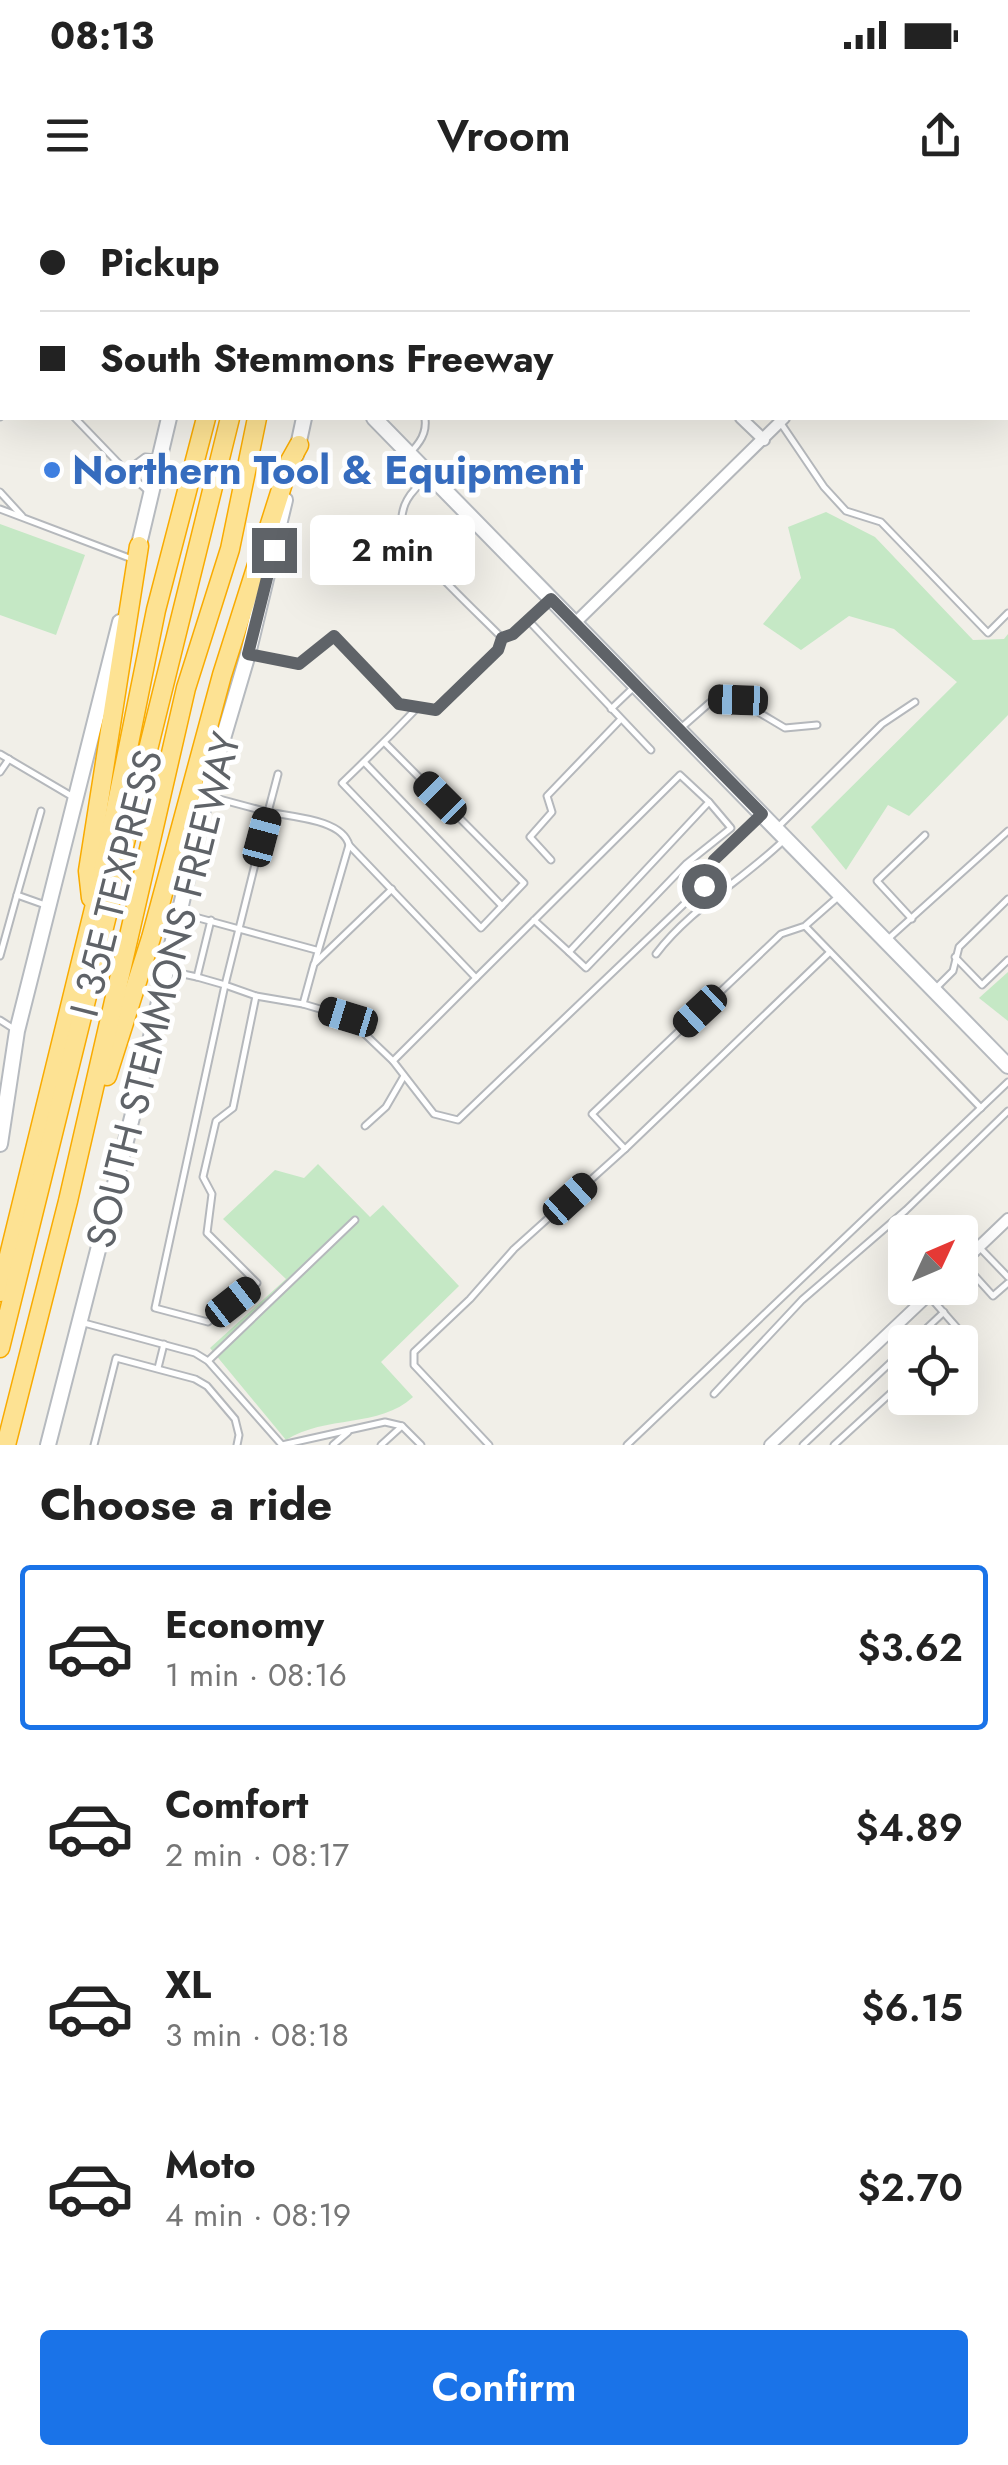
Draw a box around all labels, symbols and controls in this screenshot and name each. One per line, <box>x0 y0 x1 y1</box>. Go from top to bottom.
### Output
text: 08:13 <box>50 8 154 63</box>
text: Vroom <box>437 103 571 168</box>
icon: menu <box>40 108 95 163</box>
icon: share <box>913 108 968 163</box>
text: Pickup <box>100 235 220 290</box>
text: South Stemmons Freeway <box>100 331 553 386</box>
place label: Northern Tool & Equipment <box>72 441 583 499</box>
marker: Northern Tool & Equipment <box>41 459 63 481</box>
callout: 2 min <box>309 515 474 585</box>
text: 2 min <box>351 527 434 573</box>
route end <box>252 528 297 573</box>
car <box>707 684 769 716</box>
street label: SOUTH STEMMONS FREEWAY <box>71 725 255 1254</box>
street label: I 35E TEXPRESS <box>55 743 177 1023</box>
car <box>408 766 472 830</box>
car <box>240 804 284 870</box>
route start <box>682 864 727 909</box>
car <box>668 980 732 1042</box>
car <box>315 994 381 1040</box>
car <box>538 1168 602 1230</box>
north arrow <box>888 1215 978 1305</box>
map controls <box>888 1215 978 1415</box>
car <box>200 1272 266 1332</box>
button: locate <box>888 1325 978 1415</box>
text: Choose a ride <box>40 1472 332 1537</box>
text: Economy <box>165 1597 324 1652</box>
icon: car <box>45 1603 135 1693</box>
text: $3.62 <box>858 1620 963 1675</box>
text: 1 min · 08:16 <box>165 1652 347 1698</box>
text: Comfort <box>165 1777 308 1832</box>
icon: car <box>45 1783 135 1873</box>
text: $4.89 <box>856 1800 963 1855</box>
text: 2 min · 08:17 <box>165 1832 349 1878</box>
text: XL <box>165 1957 211 2012</box>
icon: car <box>45 1963 135 2053</box>
text: $6.15 <box>861 1980 963 2035</box>
text: 3 min · 08:18 <box>165 2012 349 2058</box>
text: Moto <box>165 2137 256 2192</box>
icon: car <box>45 2143 135 2233</box>
text: $2.70 <box>858 2160 963 2215</box>
text: 4 min · 08:19 <box>165 2192 351 2238</box>
button: Confirm <box>40 2330 968 2445</box>

